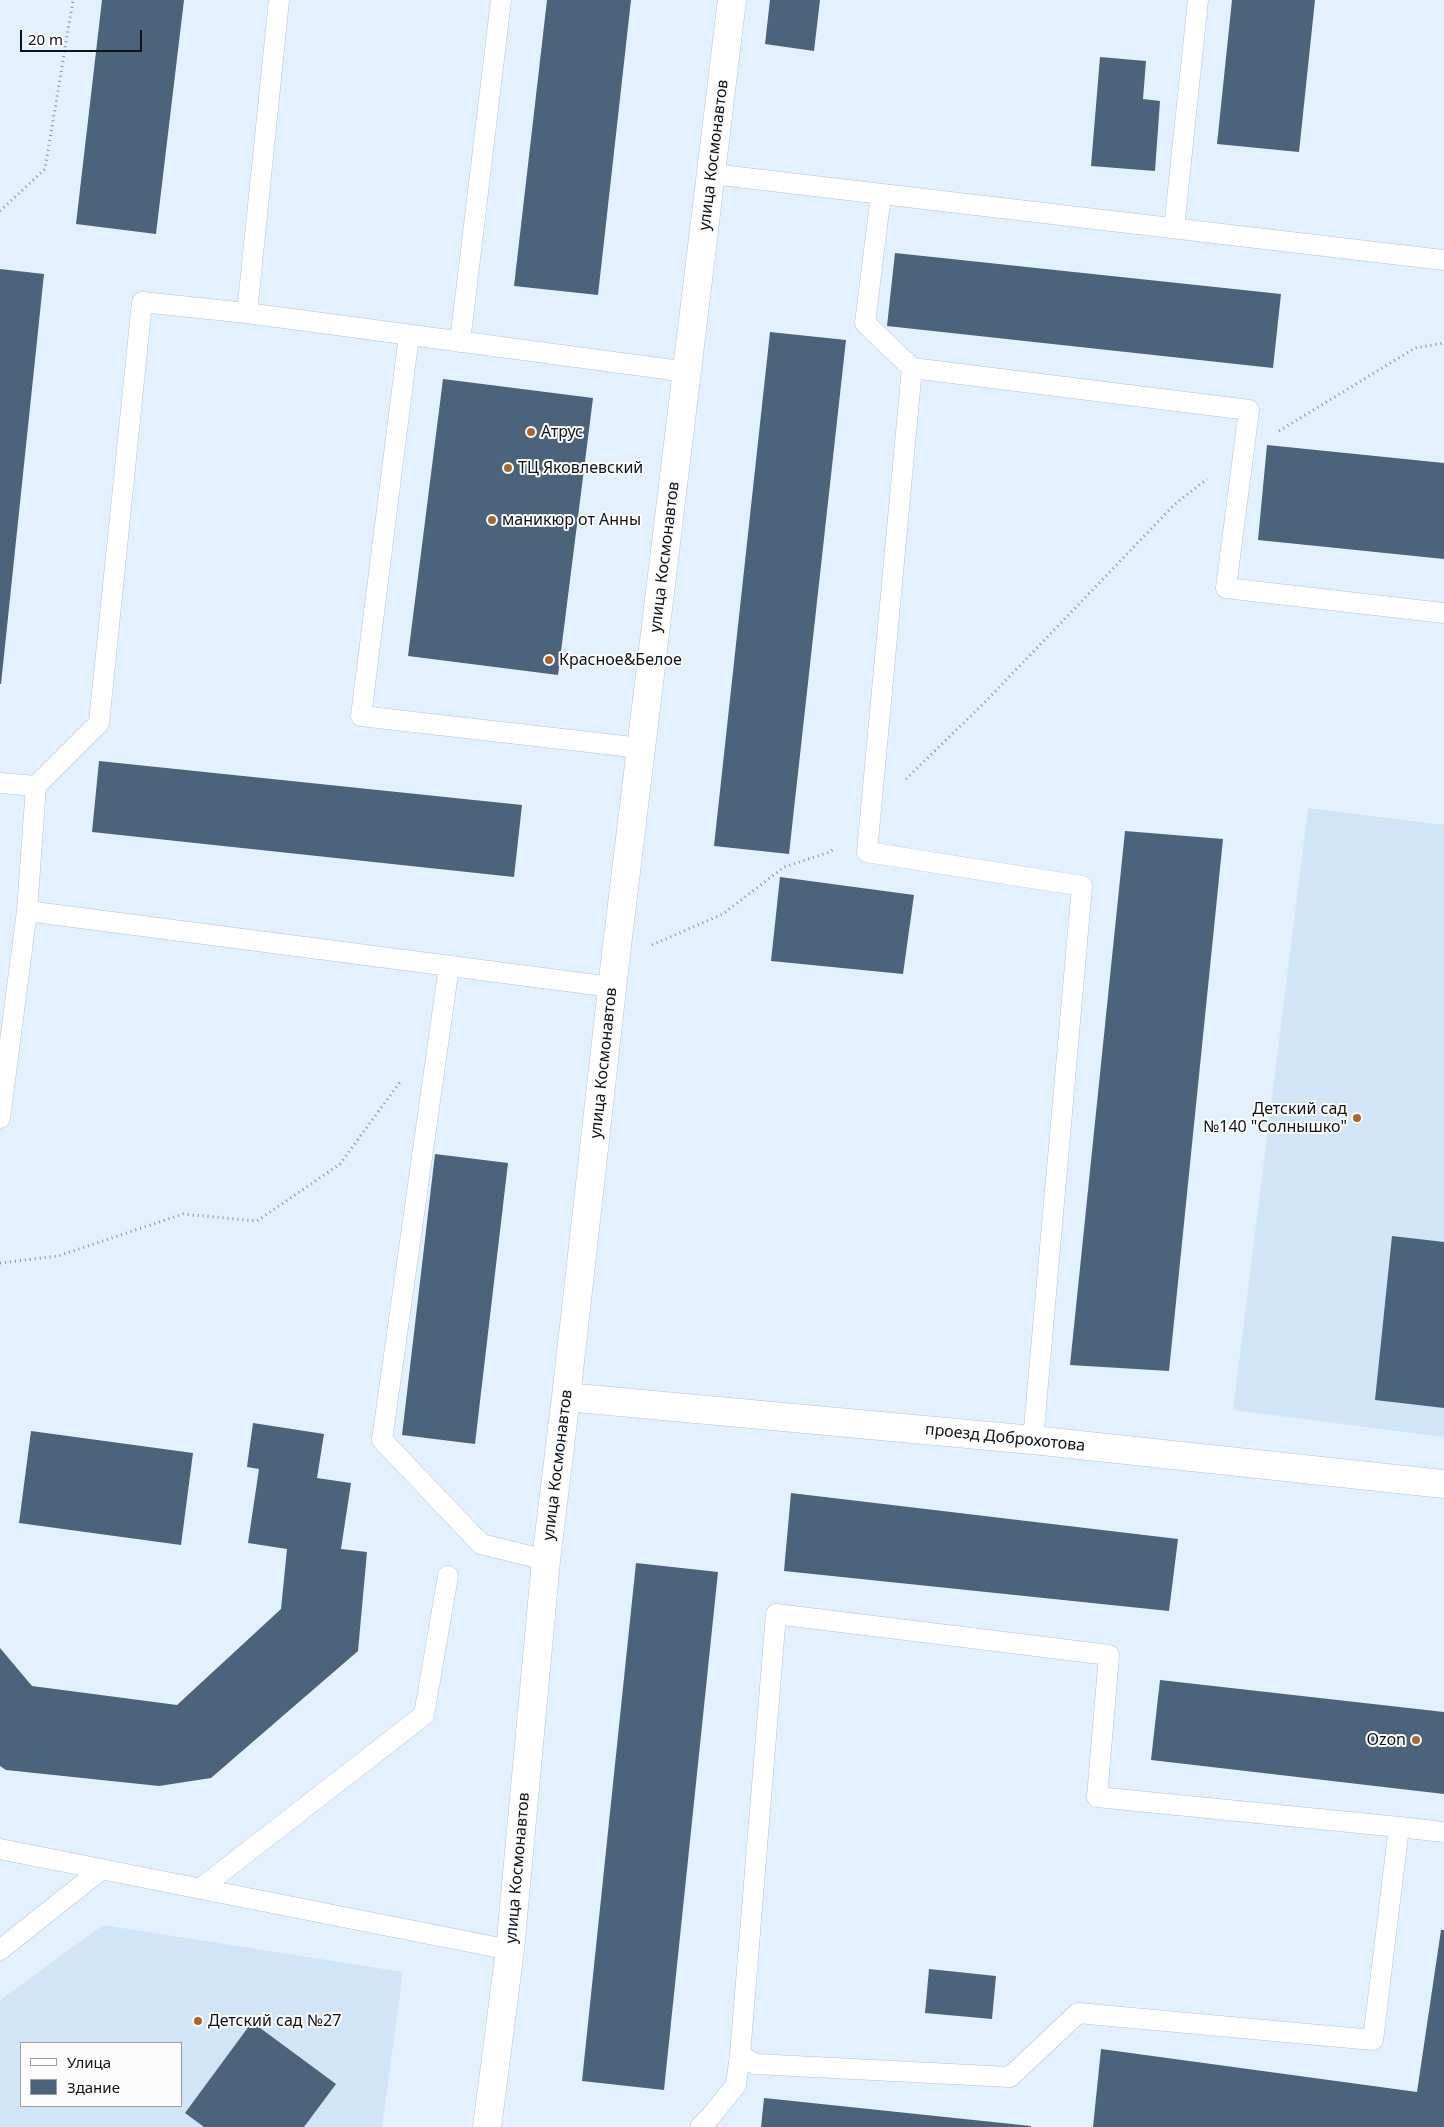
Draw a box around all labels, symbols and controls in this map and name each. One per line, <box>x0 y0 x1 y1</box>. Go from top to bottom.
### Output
scale bar <box>22 20 145 52</box>
text: 20 m <box>28 29 63 49</box>
street label: улица Космонавтов <box>695 79 733 231</box>
place label: Атрус <box>541 422 583 442</box>
marker: Атрус <box>525 426 537 438</box>
place label: ТЦ Яковлевский <box>518 458 643 478</box>
marker: ТЦ Яковлевский <box>502 462 514 474</box>
street label: улица Космонавтов <box>646 481 684 633</box>
place label: маникюр от Анны <box>502 510 641 530</box>
marker: маникюр от Анны <box>486 514 498 526</box>
place label: Красное&Белое <box>559 650 682 670</box>
marker: Красное&Белое <box>543 654 555 666</box>
street label: улица Космонавтов <box>587 987 621 1139</box>
place label: Детский сад №140 "Солнышко" <box>1203 1099 1347 1137</box>
marker: Детский сад №140 "Солнышко" <box>1351 1112 1363 1124</box>
street label: улица Космонавтов <box>539 1389 577 1541</box>
street label: проезд Доброхотова <box>924 1420 1086 1456</box>
place label: Ozon <box>1366 1730 1406 1750</box>
marker: Ozon <box>1410 1734 1422 1746</box>
street label: улица Космонавтов <box>502 1792 534 1944</box>
place label: Детский сад №27 <box>208 2011 341 2031</box>
marker: Детский сад №27 <box>192 2015 204 2027</box>
legend <box>20 2042 182 2107</box>
text: Улица <box>67 2052 111 2072</box>
text: Здание <box>67 2077 120 2097</box>

